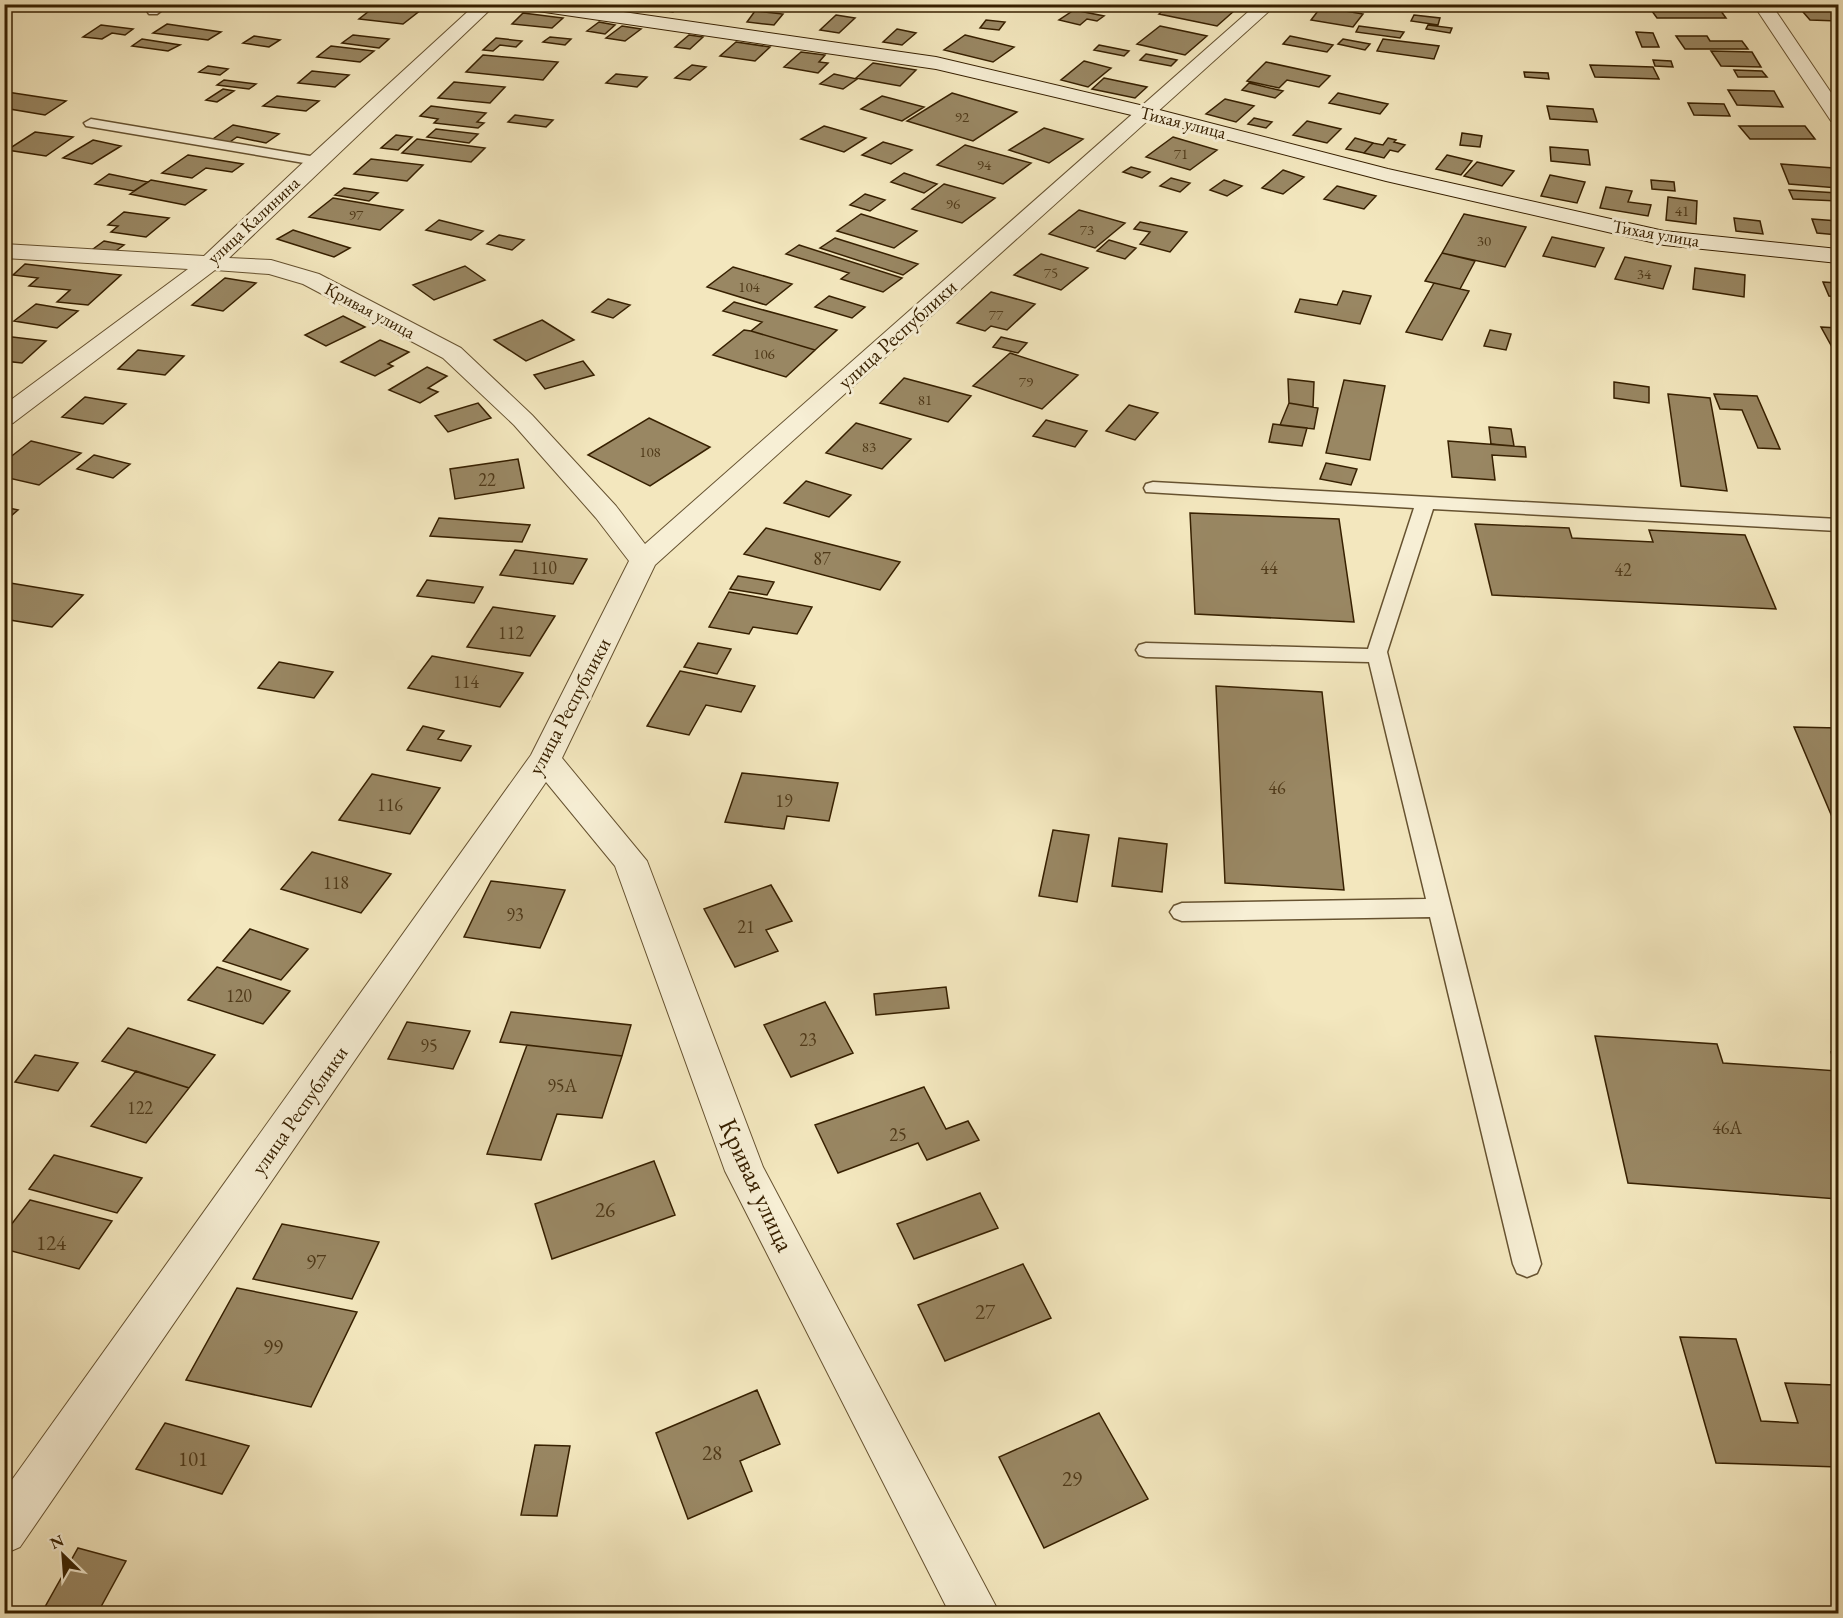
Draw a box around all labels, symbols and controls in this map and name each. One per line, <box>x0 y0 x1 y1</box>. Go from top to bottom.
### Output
street label: Тихая улица <box>1137 100 1229 144</box>
house number: 92 <box>955 107 970 126</box>
house number: 71 <box>1174 144 1188 163</box>
house number: 94 <box>977 155 992 174</box>
street label: улица Калинина <box>202 171 305 269</box>
house number: 96 <box>946 194 960 213</box>
house number: 41 <box>1675 201 1689 220</box>
house number: 97 <box>349 205 364 224</box>
street label: Тихая улица <box>1611 214 1702 252</box>
house number: 73 <box>1080 220 1094 239</box>
house number: 30 <box>1477 231 1491 250</box>
house number: 75 <box>1044 263 1058 282</box>
house number: 34 <box>1637 264 1652 283</box>
street label: улица Республики <box>832 273 962 395</box>
street label: Кривая улица <box>321 277 420 344</box>
house number: 104 <box>738 277 761 296</box>
house number: 77 <box>989 305 1004 324</box>
house number: 106 <box>753 344 775 363</box>
house number: 79 <box>1019 372 1033 391</box>
house number: 81 <box>918 390 932 409</box>
house number: 83 <box>862 437 876 456</box>
house number: 108 <box>639 442 661 461</box>
house number: 22 <box>478 468 496 491</box>
house number: 87 <box>813 547 831 570</box>
house number: 110 <box>531 556 557 579</box>
house number: 44 <box>1260 556 1278 579</box>
house number: 42 <box>1614 558 1632 581</box>
house number: 112 <box>498 621 524 644</box>
street label: улица Республики <box>522 633 616 779</box>
house number: 114 <box>453 670 479 693</box>
house number: 46 <box>1268 776 1286 799</box>
house number: 19 <box>775 789 793 812</box>
house number: 116 <box>377 793 403 816</box>
house number: 118 <box>323 871 349 894</box>
house number: 93 <box>506 903 524 926</box>
house number: 21 <box>737 915 755 938</box>
house number: 120 <box>226 984 252 1007</box>
house number: 23 <box>799 1028 817 1051</box>
house number: 95 <box>420 1034 438 1057</box>
street label: улица Республики <box>244 1040 354 1180</box>
house number: 95А <box>547 1074 577 1097</box>
house number: 122 <box>127 1096 153 1119</box>
street label: Кривая улица <box>711 1113 803 1258</box>
house number: 46А <box>1712 1116 1742 1139</box>
house number: 25 <box>889 1123 907 1146</box>
house number: 26 <box>595 1196 615 1223</box>
house number: 124 <box>36 1229 67 1256</box>
house number: 97 <box>306 1248 327 1275</box>
house number: 27 <box>975 1298 996 1325</box>
house number: 99 <box>263 1333 283 1360</box>
house number: 28 <box>702 1439 722 1466</box>
house number: 101 <box>178 1445 208 1472</box>
house number: 29 <box>1062 1465 1082 1492</box>
north arrow <box>33 1525 93 1585</box>
text: N <box>47 1530 67 1554</box>

